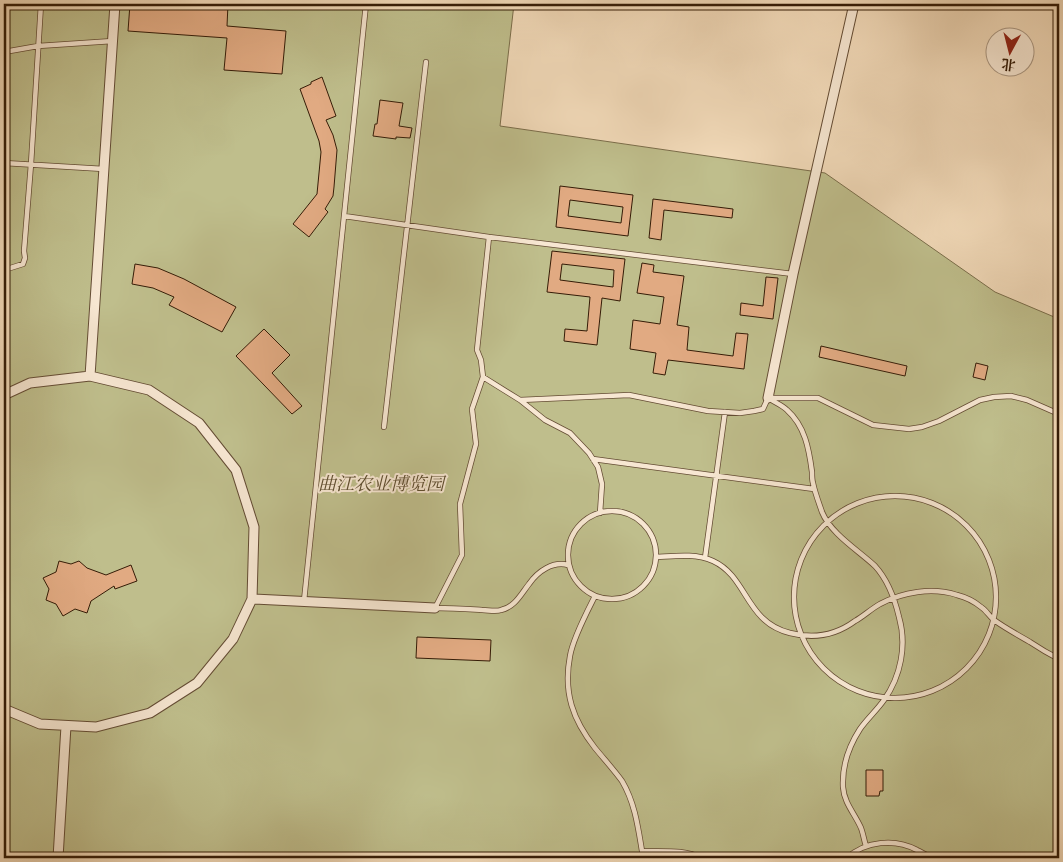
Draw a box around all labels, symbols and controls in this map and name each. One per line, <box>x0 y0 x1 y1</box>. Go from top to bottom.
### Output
north arrow <box>986 28 1036 78</box>
text: 北 <box>1000 55 1016 75</box>
park label: 曲江农业博览园 <box>318 472 447 495</box>

